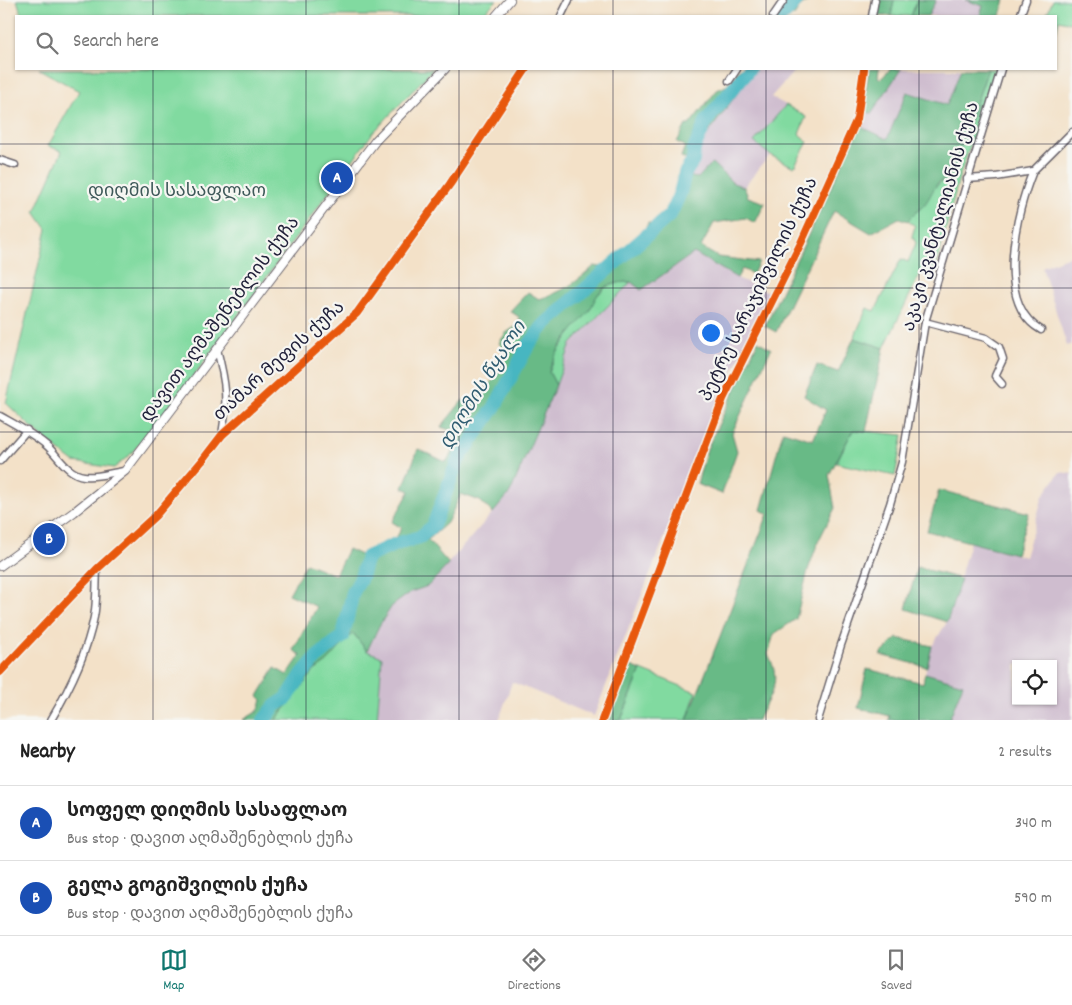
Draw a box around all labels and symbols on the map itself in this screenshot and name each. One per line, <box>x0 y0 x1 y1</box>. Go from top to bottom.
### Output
street label: აკაკი კვანტალიანის ქუჩა <box>897 99 987 335</box>
pin: A <box>321 159 353 197</box>
street label: პეტრე სარაჯიშვილის ქუჩა <box>695 174 825 406</box>
park label: დიღმის სასაფლაო <box>88 180 266 205</box>
street label: დავით აღმაშენებლის ქუჩა <box>135 212 307 428</box>
street label: თამარ მეფის ქუჩა <box>209 296 351 428</box>
water label: დიღმის წყალი <box>434 316 535 455</box>
your location <box>698 320 724 346</box>
pin: B <box>33 520 65 558</box>

